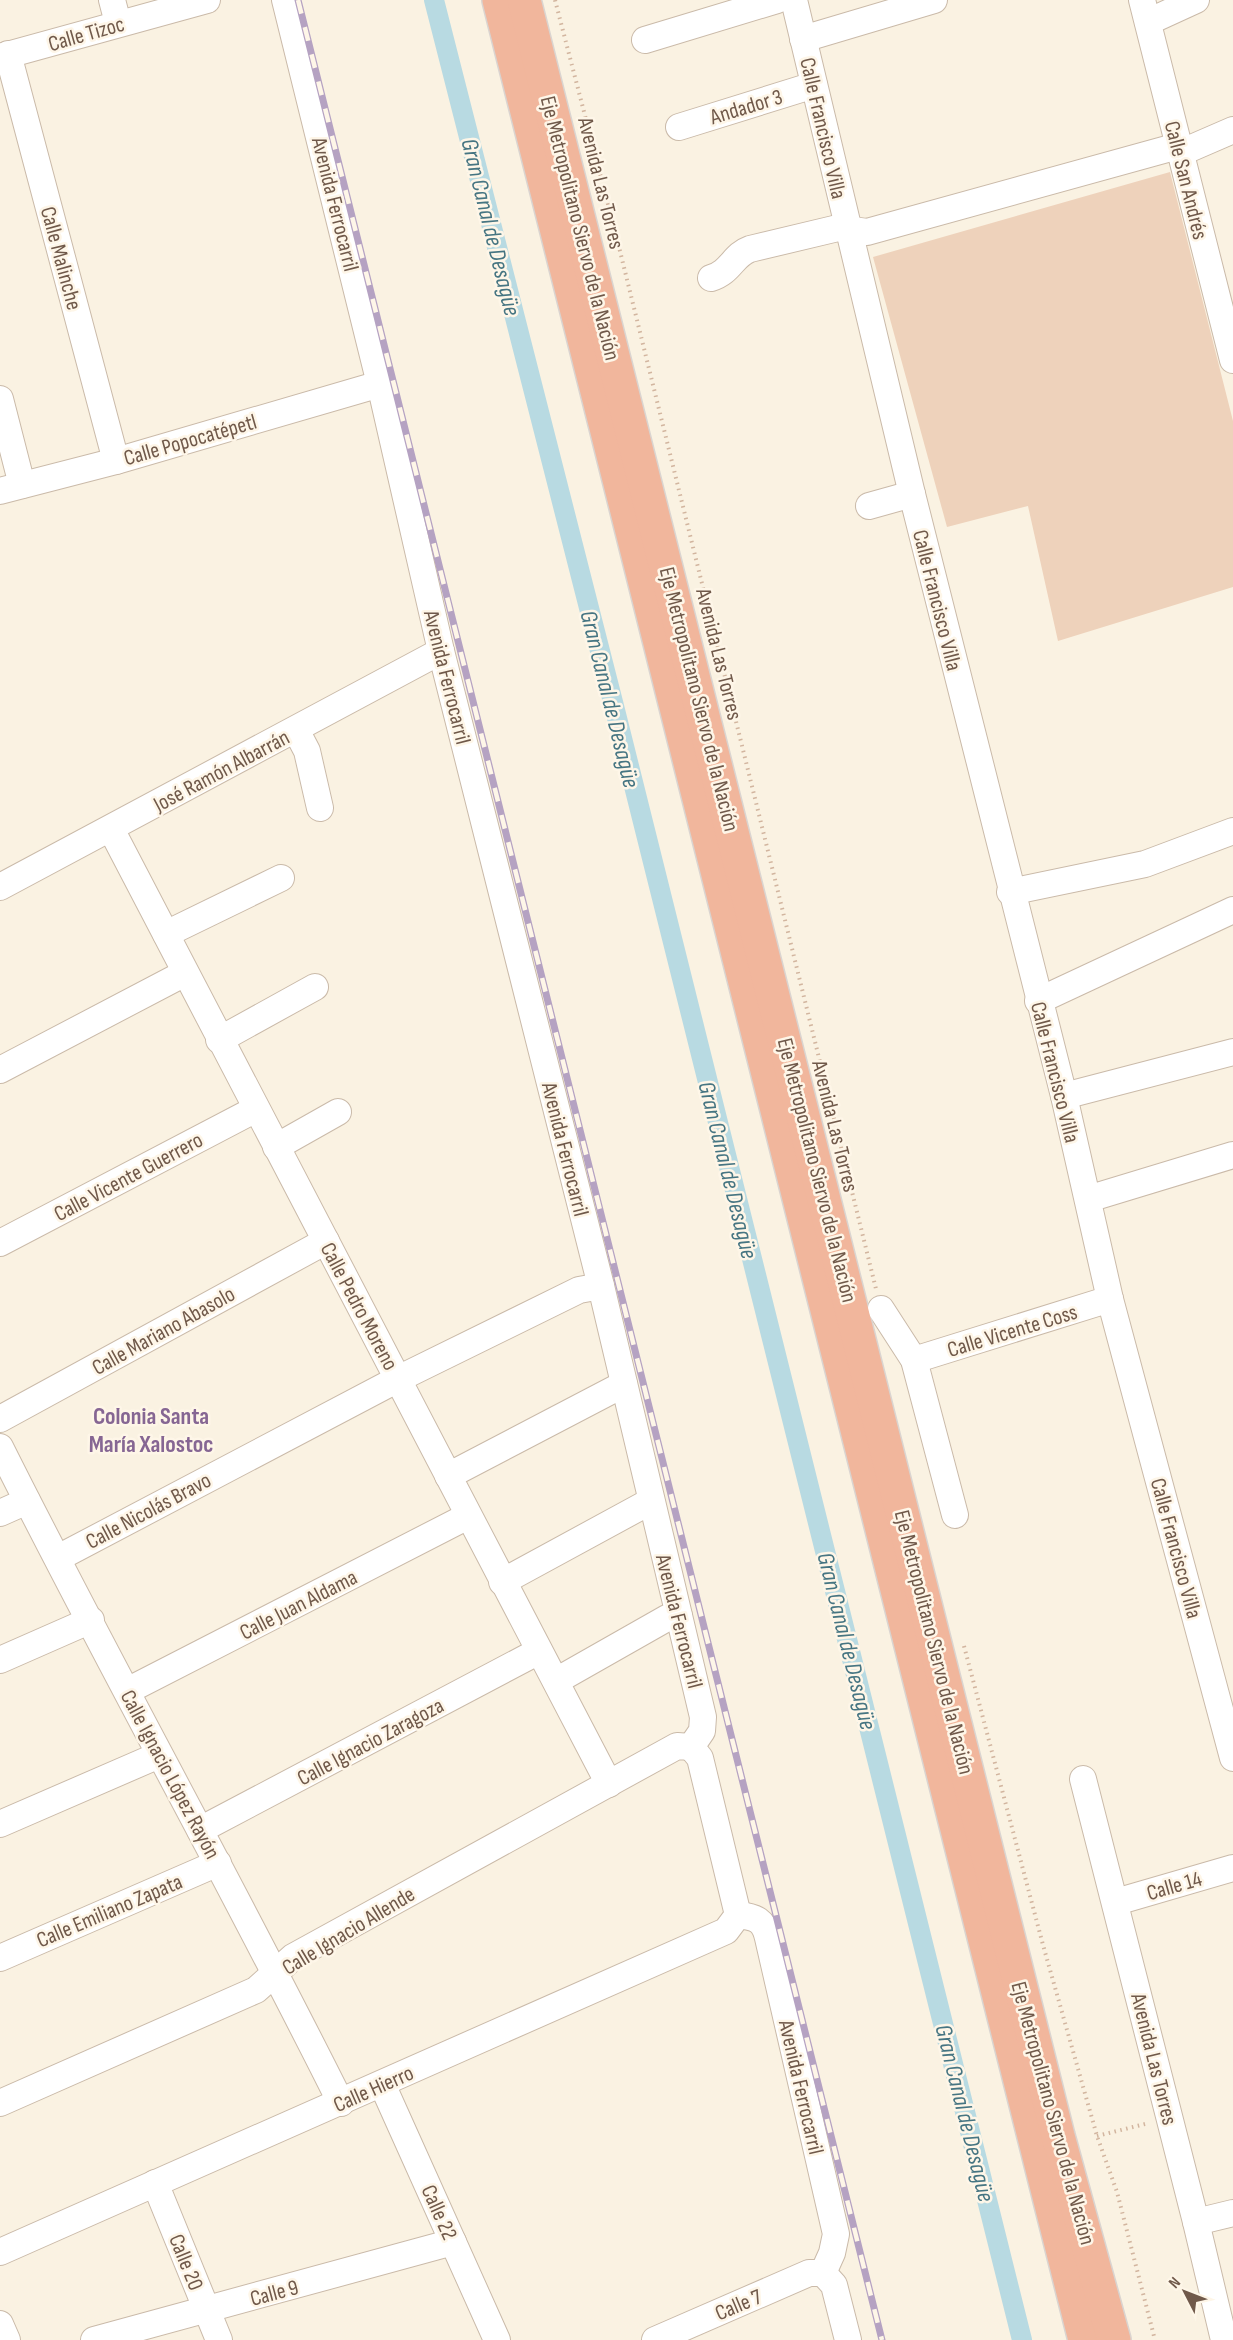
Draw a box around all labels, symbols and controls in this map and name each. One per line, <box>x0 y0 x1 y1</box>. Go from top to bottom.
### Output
street label: Calle Tizoc <box>45 11 128 58</box>
street label: Calle Francisco Villa <box>793 55 852 202</box>
street label: Andador 3 <box>706 84 786 131</box>
street label: Eje Metropolitano Siervo de la Nación <box>534 93 625 363</box>
street label: Avenida Las Torres <box>571 114 630 252</box>
street label: Calle San Andrés <box>1158 118 1213 243</box>
street label: Avenida Ferrocarril <box>305 134 364 274</box>
water label: Gran Canal de Desagüe <box>454 136 527 319</box>
street label: Calle Malinche <box>34 204 87 313</box>
street label: Calle Popocatépetl <box>121 409 260 472</box>
street label: Calle Francisco Villa <box>906 527 967 674</box>
street label: Eje Metropolitano Siervo de la Nación <box>653 564 744 834</box>
street label: Avenida Las Torres <box>689 585 748 723</box>
street label: Avenida Ferrocarril <box>417 607 476 747</box>
water label: Gran Canal de Desagüe <box>573 608 646 791</box>
street label: José Ramón Albarrán <box>148 724 294 819</box>
street label: Calle Francisco Villa <box>1024 999 1085 1146</box>
street label: Eje Metropolitano Siervo de la Nación <box>771 1035 862 1305</box>
street label: Avenida Las Torres <box>805 1057 864 1195</box>
street label: Avenida Ferrocarril <box>535 1079 594 1219</box>
water label: Gran Canal de Desagüe <box>691 1079 764 1262</box>
street label: Calle Vicente Guerrero <box>50 1127 208 1228</box>
street label: Calle Pedro Moreno <box>314 1238 404 1375</box>
street label: Calle Mariano Abasolo <box>88 1281 240 1382</box>
street label: Calle Vicente Coss <box>944 1299 1081 1364</box>
district label: Colonia Santa María Xalostoc <box>89 1402 213 1459</box>
street label: Calle Nicolás Bravo <box>81 1467 216 1556</box>
street label: Calle Francisco Villa <box>1144 1475 1207 1622</box>
street label: Eje Metropolitano Siervo de la Nación <box>888 1507 979 1777</box>
water label: Gran Canal de Desagüe <box>810 1550 883 1733</box>
street label: Avenida Ferrocarril <box>649 1551 708 1691</box>
street label: Calle Juan Aldama <box>235 1564 362 1647</box>
street label: Calle Ignacio López Rayón <box>114 1686 226 1864</box>
street label: Calle Ignacio Zaragoza <box>293 1692 448 1792</box>
street label: Calle 14 <box>1144 1866 1205 1907</box>
street label: Calle Emiliano Zapata <box>33 1869 187 1954</box>
street label: Calle Ignacio Allende <box>277 1881 420 1982</box>
street label: Eje Metropolitano Siervo de la Nación <box>1004 1979 1101 2248</box>
street label: Avenida Las Torres <box>1124 1990 1183 2128</box>
street label: Avenida Ferrocarril <box>772 2017 829 2157</box>
water label: Gran Canal de Desagüe <box>928 2022 1001 2205</box>
street label: Calle Hierro <box>329 2060 418 2119</box>
street label: Calle 22 <box>415 2181 463 2244</box>
street label: Calle 20 <box>162 2231 209 2295</box>
north arrow <box>1155 2262 1215 2322</box>
text: N <box>1165 2273 1185 2292</box>
street label: Calle 9 <box>247 2274 302 2313</box>
street label: Calle 7 <box>711 2283 766 2327</box>

